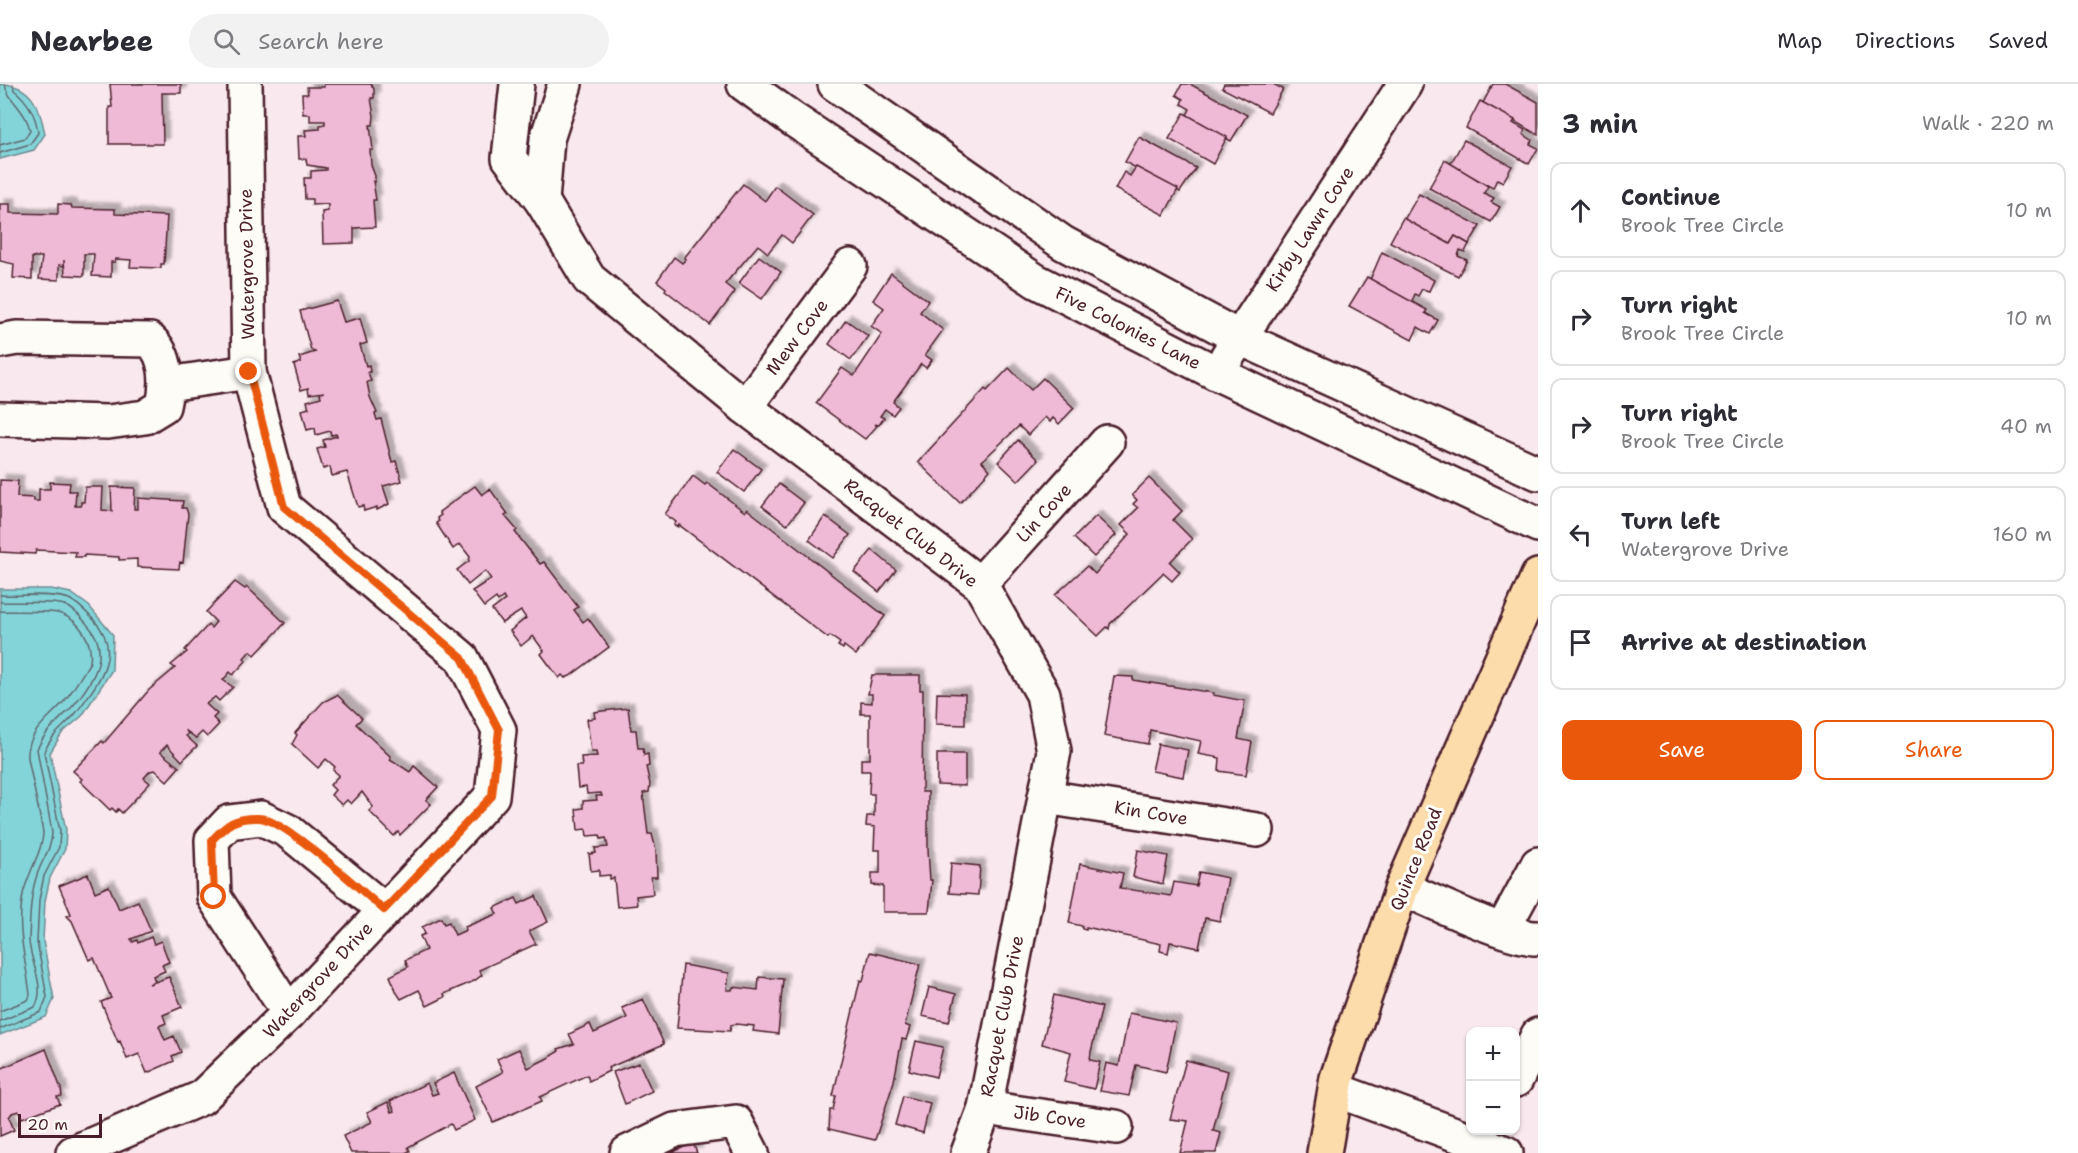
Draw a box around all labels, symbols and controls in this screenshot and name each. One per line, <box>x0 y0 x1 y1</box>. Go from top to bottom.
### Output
search box <box>189 14 609 68</box>
text: Nearbee <box>30 22 153 60</box>
icon: search <box>210 25 243 58</box>
text: Search here <box>258 27 384 56</box>
text: Map <box>1777 27 1822 55</box>
text: Directions <box>1855 27 1955 55</box>
text: Saved <box>1988 27 2048 55</box>
text: 3 min <box>1562 106 1638 141</box>
text: Walk · 220 m <box>1922 110 2054 136</box>
street label: Kirby Lawn Cove <box>1260 162 1360 296</box>
text: Continue <box>1621 183 1721 212</box>
street label: Watergrove Drive <box>234 188 260 340</box>
icon: ahead <box>1564 194 1597 227</box>
text: 10 m <box>2006 197 2052 223</box>
text: Brook Tree Circle <box>1621 212 1784 238</box>
street label: Five Colonies Lane <box>1051 281 1205 375</box>
text: Turn right <box>1621 291 1738 320</box>
street label: Mew Cove <box>760 294 834 380</box>
icon: right <box>1564 302 1597 335</box>
text: 10 m <box>2006 305 2052 331</box>
text: Brook Tree Circle <box>1621 320 1784 346</box>
route end <box>235 358 261 384</box>
text: Turn right <box>1621 399 1738 428</box>
icon: right <box>1564 410 1597 443</box>
text: 40 m <box>2000 413 2052 439</box>
text: Brook Tree Circle <box>1621 428 1784 454</box>
street label: Racquet Club Drive <box>839 473 983 593</box>
street label: Lin Cove <box>1011 478 1077 548</box>
text: Turn left <box>1621 507 1720 536</box>
icon: left <box>1564 518 1597 551</box>
text: 160 m <box>1993 521 2052 547</box>
text: Watergrove Drive <box>1621 536 1789 562</box>
icon: arrive <box>1564 626 1597 659</box>
text: Arrive at destination <box>1621 628 1867 657</box>
button: Save <box>1562 720 1802 780</box>
button: Share <box>1814 720 2054 780</box>
street label: Kin Cove <box>1112 795 1190 831</box>
street label: Quince Road <box>1384 804 1448 914</box>
route start <box>200 883 226 909</box>
street label: Watergrove Drive <box>258 917 378 1043</box>
street label: Racquet Club Drive <box>975 933 1029 1099</box>
map controls <box>1466 1027 1520 1135</box>
button: + <box>1466 1027 1520 1081</box>
button: − <box>1466 1081 1520 1135</box>
street label: Jib Cove <box>1012 1100 1088 1134</box>
scale bar <box>18 1111 102 1138</box>
text: 20 m <box>27 1114 68 1135</box>

